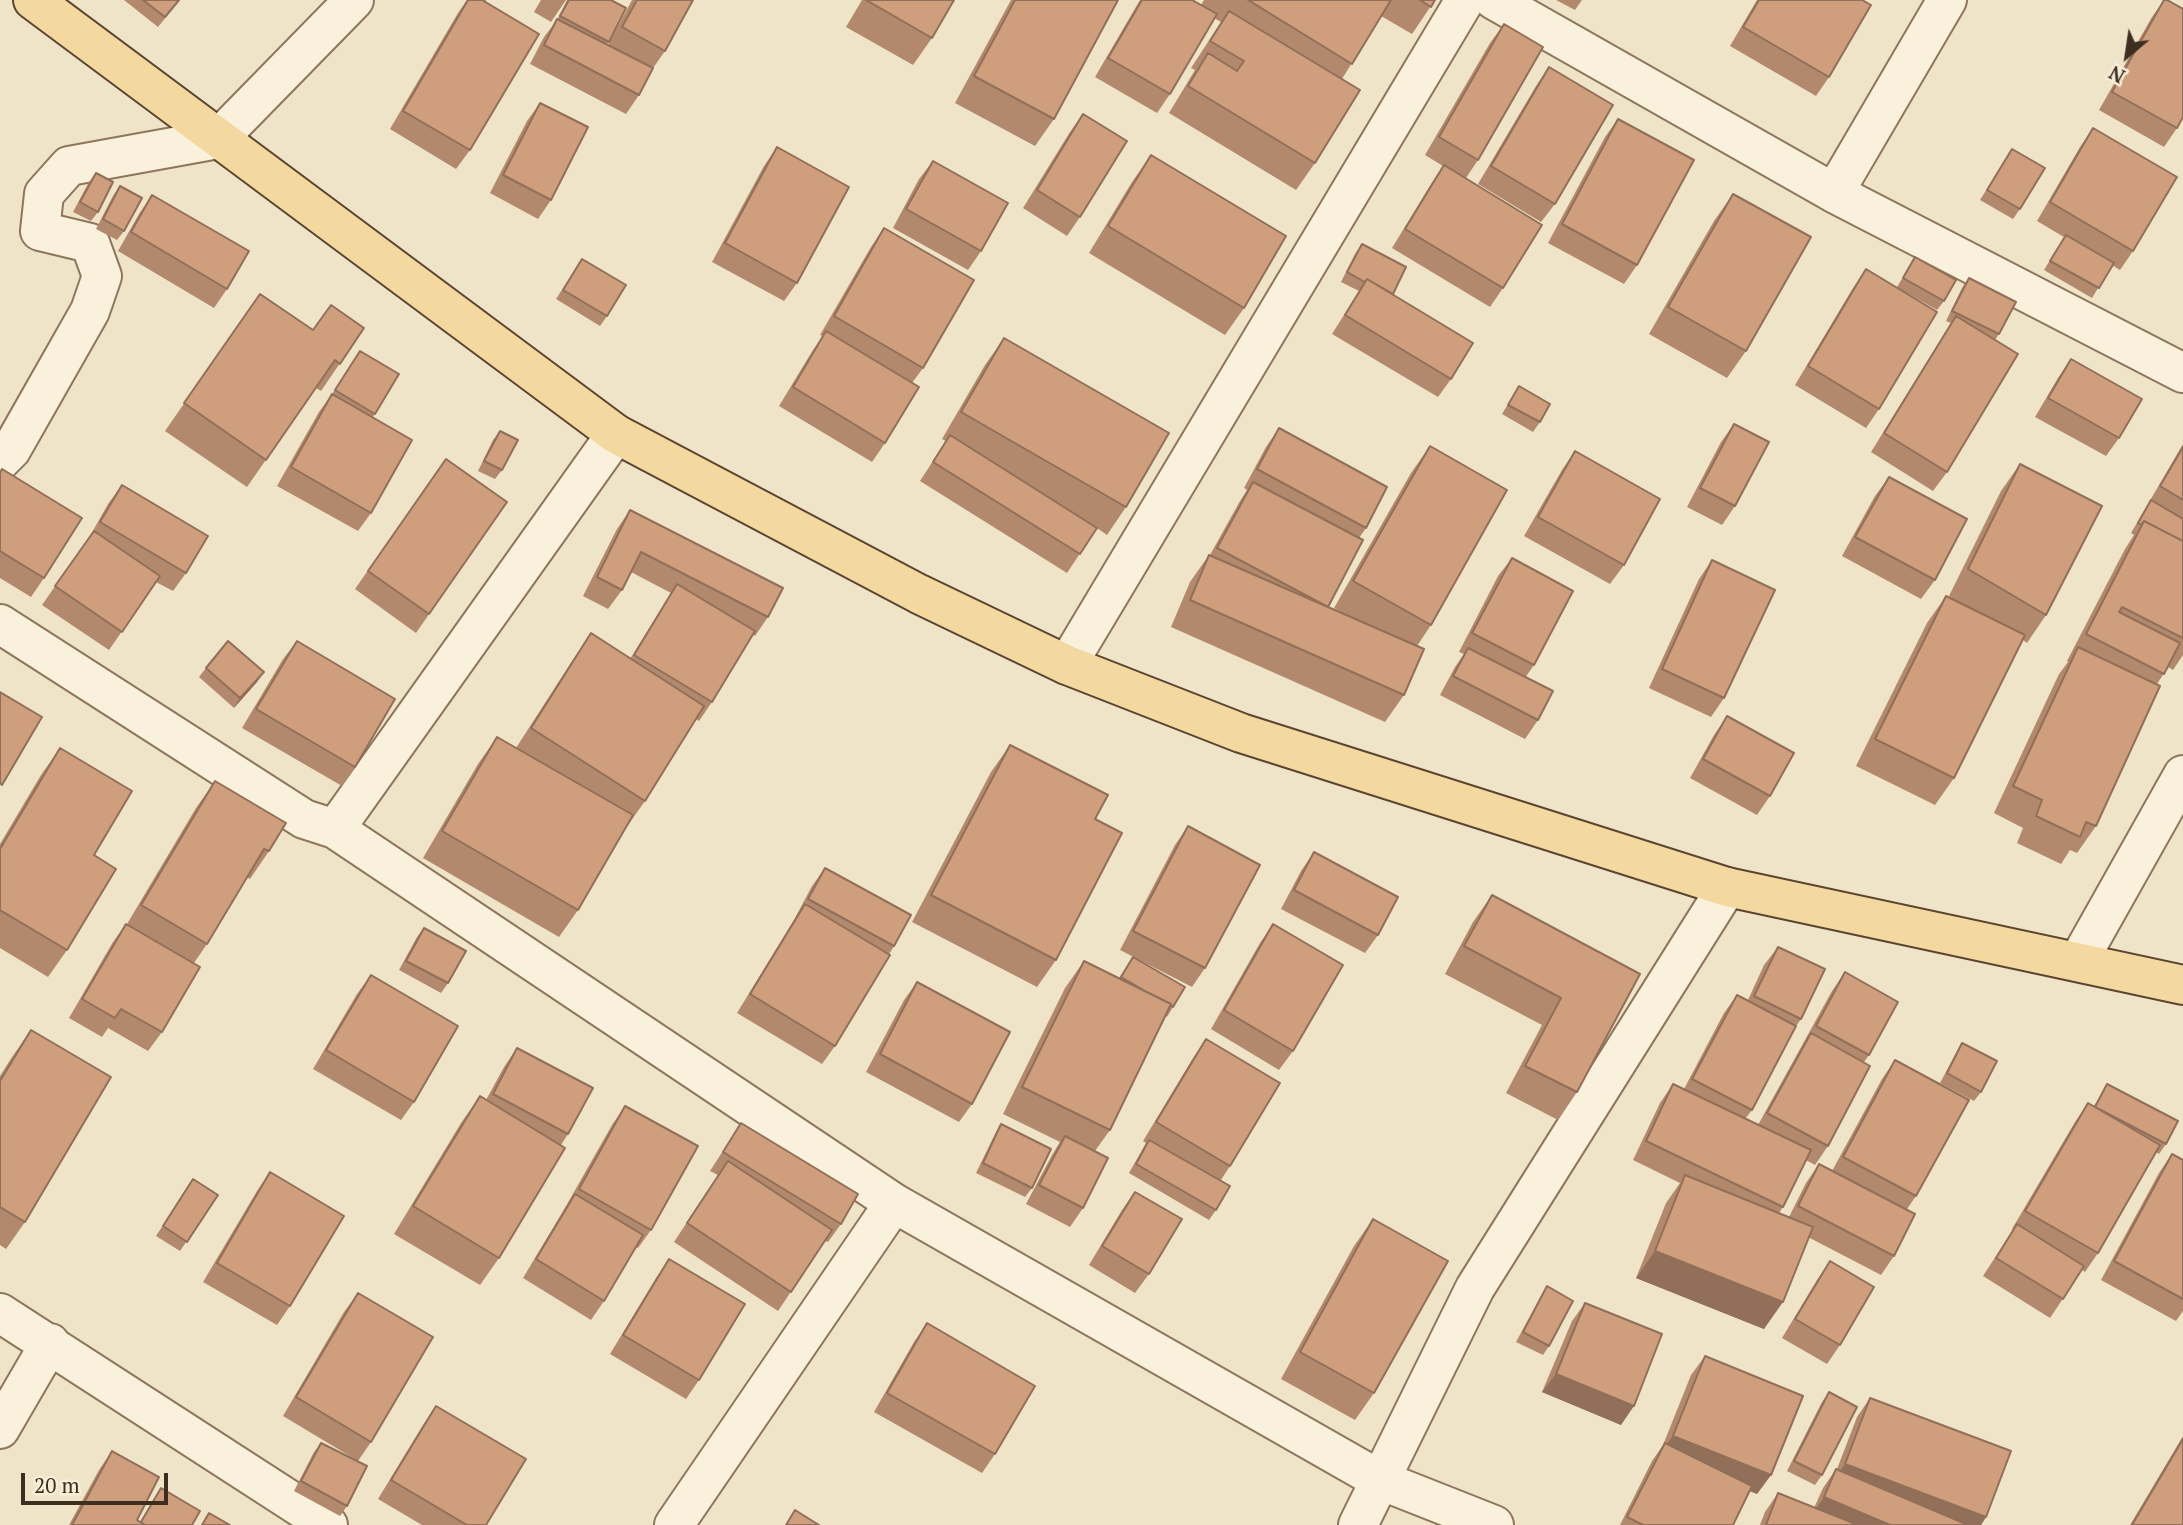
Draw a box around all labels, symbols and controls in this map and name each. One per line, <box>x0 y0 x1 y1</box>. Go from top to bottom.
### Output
north arrow <box>2092 21 2162 91</box>
text: N <box>2104 60 2129 89</box>
scale bar <box>24 1458 172 1502</box>
text: 20 m <box>34 1471 80 1499</box>

